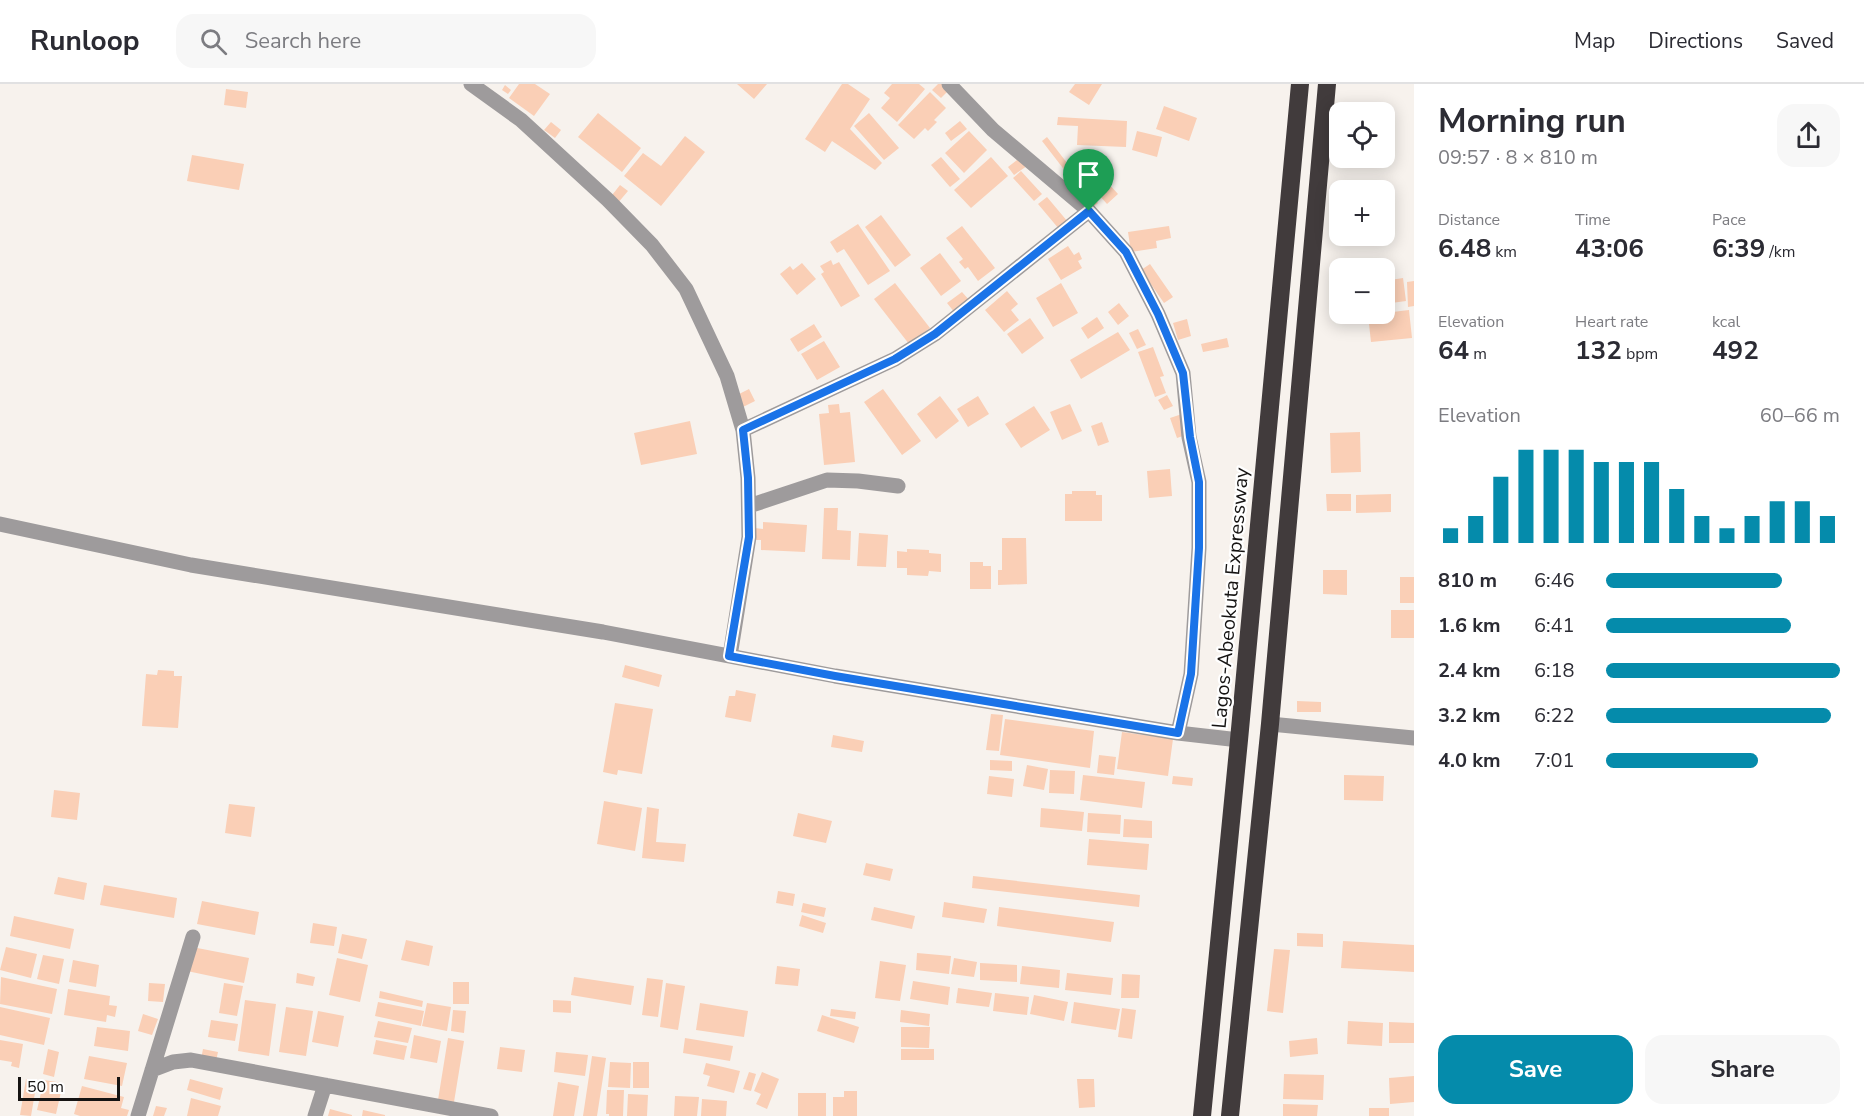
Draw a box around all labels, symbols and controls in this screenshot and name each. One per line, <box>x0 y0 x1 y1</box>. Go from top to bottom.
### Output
search box <box>176 14 596 68</box>
text: Runloop <box>30 22 140 60</box>
icon: search <box>197 25 230 58</box>
text: Search here <box>245 26 361 56</box>
text: Map <box>1574 27 1615 55</box>
text: Directions <box>1648 27 1743 55</box>
text: Saved <box>1776 27 1834 55</box>
text: Morning run <box>1438 99 1626 144</box>
map controls <box>1329 102 1395 324</box>
button: locate <box>1329 102 1395 168</box>
button: share <box>1777 104 1840 167</box>
text: 09:57 · 8 × 810 m <box>1438 144 1598 171</box>
pin <box>1063 149 1114 211</box>
icon: arrive <box>1072 158 1105 191</box>
button: + <box>1329 180 1395 246</box>
text: Distance <box>1438 209 1500 231</box>
text: Time <box>1575 209 1611 231</box>
text: Pace <box>1712 209 1746 231</box>
text: 6.48 <box>1438 231 1491 266</box>
text: 43:06 <box>1575 231 1644 266</box>
text: 6:39 <box>1712 231 1765 266</box>
text: km <box>1491 241 1517 263</box>
text: /km <box>1765 241 1796 263</box>
button: − <box>1329 258 1395 324</box>
text: Elevation <box>1438 311 1504 333</box>
text: Heart rate <box>1575 311 1648 333</box>
text: kcal <box>1712 311 1740 333</box>
text: 64 <box>1438 333 1469 368</box>
text: 132 <box>1575 333 1622 368</box>
text: 492 <box>1712 333 1759 368</box>
text: m <box>1469 343 1487 365</box>
text: bpm <box>1622 343 1658 365</box>
text: Elevation <box>1438 402 1521 429</box>
text: 60–66 m <box>1760 402 1840 429</box>
street label: Lagos-Abeokuta Expressway <box>1206 466 1255 730</box>
text: 810 m <box>1438 567 1497 594</box>
text: 6:46 <box>1534 567 1575 594</box>
text: 1.6 km <box>1438 612 1501 639</box>
text: 6:41 <box>1534 612 1575 639</box>
text: 2.4 km <box>1438 657 1501 684</box>
text: 6:18 <box>1534 657 1575 684</box>
text: 3.2 km <box>1438 702 1501 729</box>
text: 6:22 <box>1534 702 1575 729</box>
text: 4.0 km <box>1438 747 1501 774</box>
text: 7:01 <box>1534 747 1575 774</box>
button: Save <box>1438 1035 1633 1104</box>
button: Share <box>1645 1035 1840 1104</box>
scale bar <box>18 1074 120 1102</box>
text: 50 m <box>27 1076 64 1098</box>

